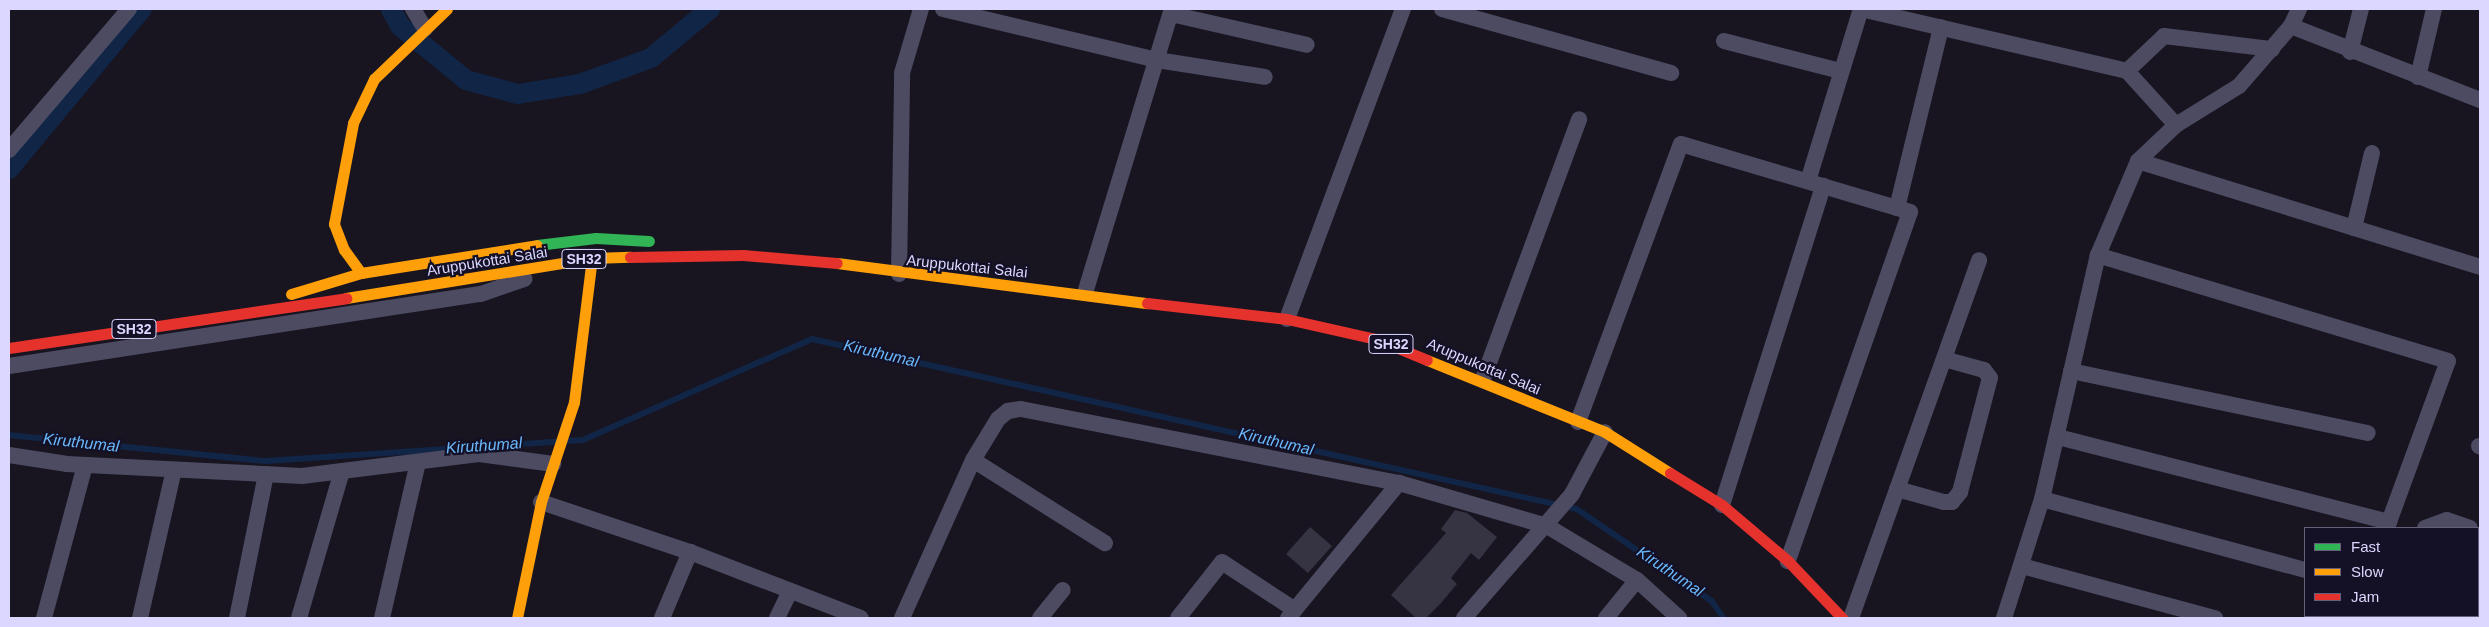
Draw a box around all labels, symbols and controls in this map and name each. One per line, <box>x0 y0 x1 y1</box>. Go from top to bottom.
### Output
street label: Aruppukottai Salai <box>425 243 549 279</box>
road number: SH32 <box>560 248 608 270</box>
street label: Aruppukottai Salai <box>906 251 1028 281</box>
road number: SH32 <box>110 318 158 340</box>
road number: SH32 <box>1367 332 1415 356</box>
street label: Aruppukottai Salai <box>1424 334 1544 398</box>
water label: Kiruthumal <box>842 336 920 372</box>
water label: Kiruthumal <box>1237 424 1315 460</box>
water label: Kiruthumal <box>42 429 120 457</box>
water label: Kiruthumal <box>445 434 523 458</box>
legend <box>2304 527 2479 617</box>
text: Fast <box>2351 538 2380 555</box>
water label: Kiruthumal <box>1633 543 1707 601</box>
text: Slow <box>2351 563 2384 580</box>
text: Jam <box>2351 588 2379 605</box>

